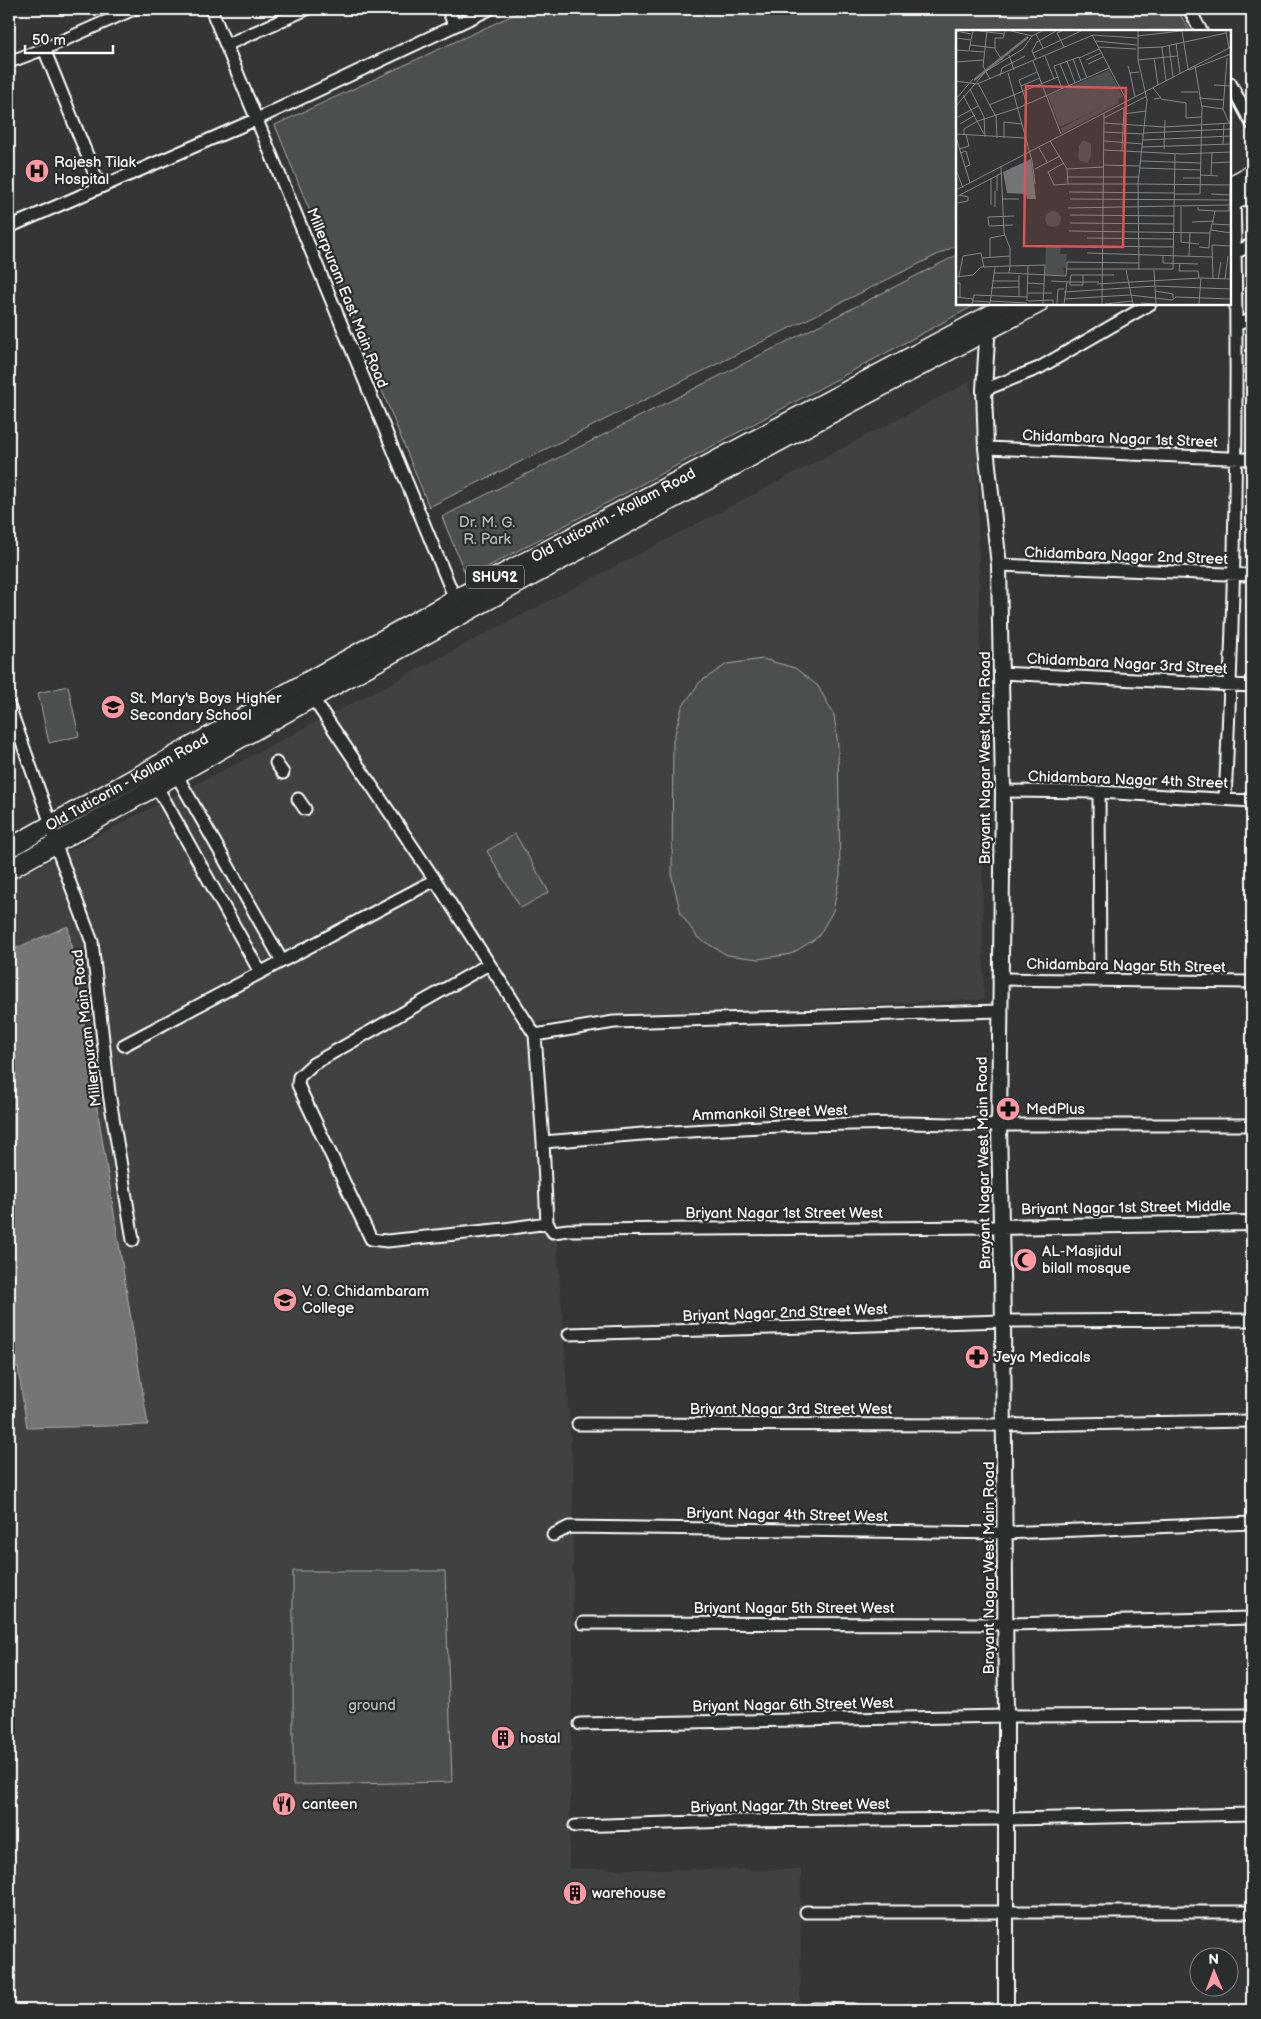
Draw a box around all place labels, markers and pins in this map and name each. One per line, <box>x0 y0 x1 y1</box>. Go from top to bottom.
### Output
place label: Rajesh Tilak Hospital <box>54 153 137 189</box>
hospital icon: Rajesh Tilak Hospital <box>24 158 50 184</box>
place label: St. Mary's Boys Higher Secondary School <box>130 689 282 725</box>
school or university icon: St. Mary's Boys Higher Secondary School <box>100 694 126 720</box>
pharmacy icon: MedPlus <box>995 1096 1021 1122</box>
place label: MedPlus <box>1026 1100 1086 1119</box>
place label: AL-Masjidul bilall mosque <box>1042 1242 1131 1278</box>
mosque icon: AL-Masjidul bilall mosque <box>1012 1247 1038 1273</box>
place label: V. O. Chidambaram College <box>302 1282 429 1318</box>
school or university icon: V. O. Chidambaram College <box>272 1287 298 1313</box>
pharmacy icon: Jeya Medicals <box>964 1344 990 1370</box>
place label: Jeya Medicals <box>994 1348 1091 1367</box>
building icon: hostal <box>490 1725 516 1751</box>
place label: hostal <box>520 1729 560 1748</box>
restaurant icon: canteen <box>271 1791 297 1817</box>
place label: canteen <box>302 1795 357 1814</box>
building icon: warehouse <box>562 1880 588 1906</box>
place label: warehouse <box>592 1884 666 1903</box>

